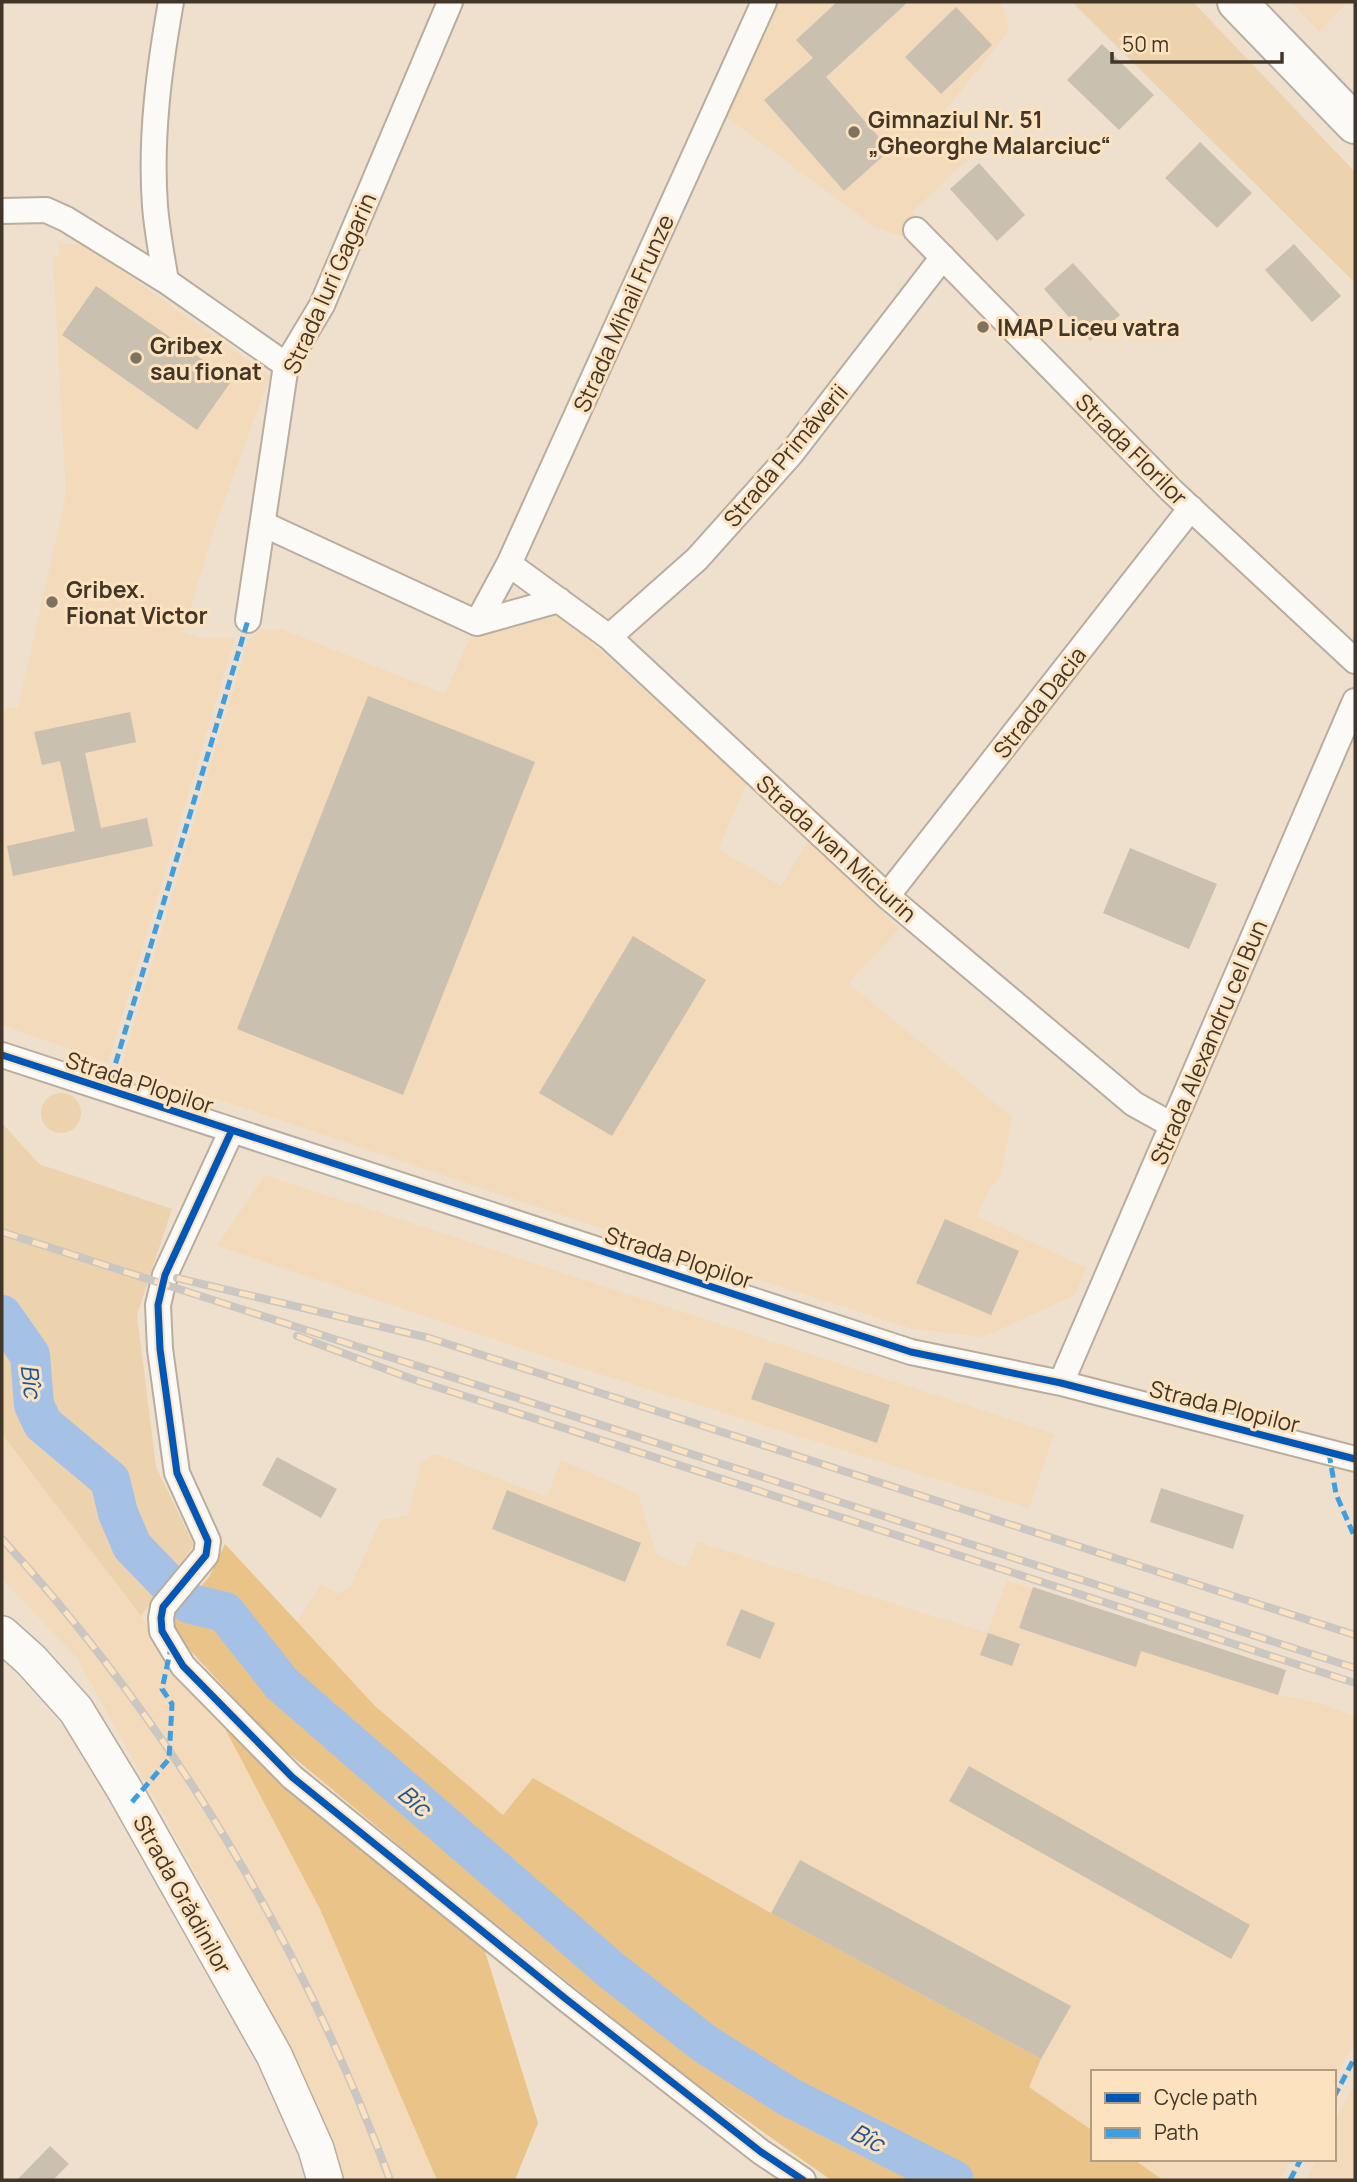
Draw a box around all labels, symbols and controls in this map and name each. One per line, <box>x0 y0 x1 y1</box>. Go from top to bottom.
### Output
scale bar <box>1112 21 1282 65</box>
text: 50 m <box>1122 30 1169 58</box>
place label: Gimnaziul Nr. 51 „Gheorghe Malarciuc“ <box>868 103 1111 161</box>
marker: Gimnaziul Nr. 51 „Gheorghe Malarciuc“ <box>846 124 862 140</box>
street label: Strada Iuri Gagarin <box>275 187 383 379</box>
street label: Strada Mihail Frunze <box>565 209 681 417</box>
place label: IMAP Liceu vatra <box>997 311 1180 343</box>
marker: IMAP Liceu vatra <box>975 319 991 335</box>
place label: Gribex sau fionat <box>150 329 262 387</box>
marker: Gribex sau fionat <box>128 350 144 366</box>
street label: Strada Primăverii <box>716 377 854 533</box>
street label: Strada Florilor <box>1069 386 1195 512</box>
place label: Gribex. Fionat Victor <box>66 573 208 631</box>
marker: Gribex. Fionat Victor <box>44 594 60 610</box>
street label: Strada Dacia <box>985 639 1093 765</box>
street label: Strada Ivan Miciurin <box>750 767 924 929</box>
street label: Strada Alexandru cel Bun <box>1142 915 1274 1169</box>
street label: Strada Plopilor <box>62 1043 218 1121</box>
street label: Strada Plopilor <box>601 1218 757 1296</box>
water label: Bîc <box>14 1362 51 1401</box>
street label: Strada Plopilor <box>1146 1372 1304 1440</box>
water label: Bîc <box>391 1777 440 1825</box>
street label: Strada Grădinilor <box>126 1809 240 1979</box>
legend <box>1091 2070 1336 2161</box>
text: Cycle path <box>1154 2083 1257 2111</box>
water label: Bîc <box>846 2115 892 2160</box>
text: Path <box>1154 2118 1199 2146</box>

